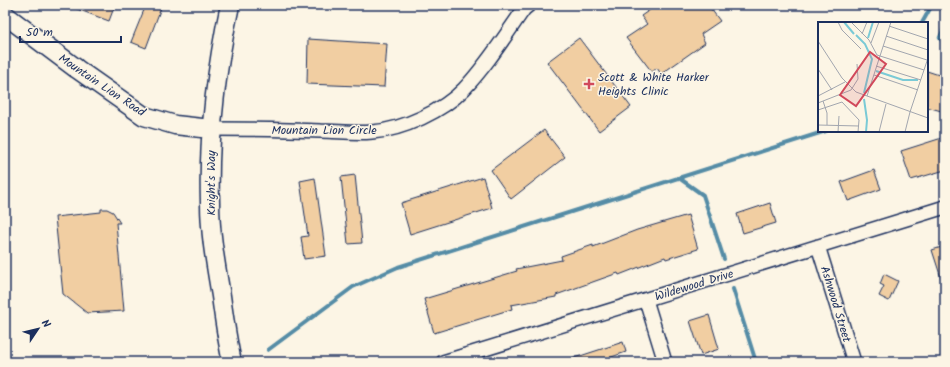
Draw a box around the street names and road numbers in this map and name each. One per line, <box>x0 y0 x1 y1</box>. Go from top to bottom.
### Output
street label: Mountain Lion Road <box>54 49 150 122</box>
street label: Mountain Lion Circle <box>271 121 377 140</box>
street label: Knight's Way <box>202 150 221 216</box>
street label: Wildewood Drive <box>652 264 736 306</box>
street label: Ashwood Street <box>815 264 856 345</box>

